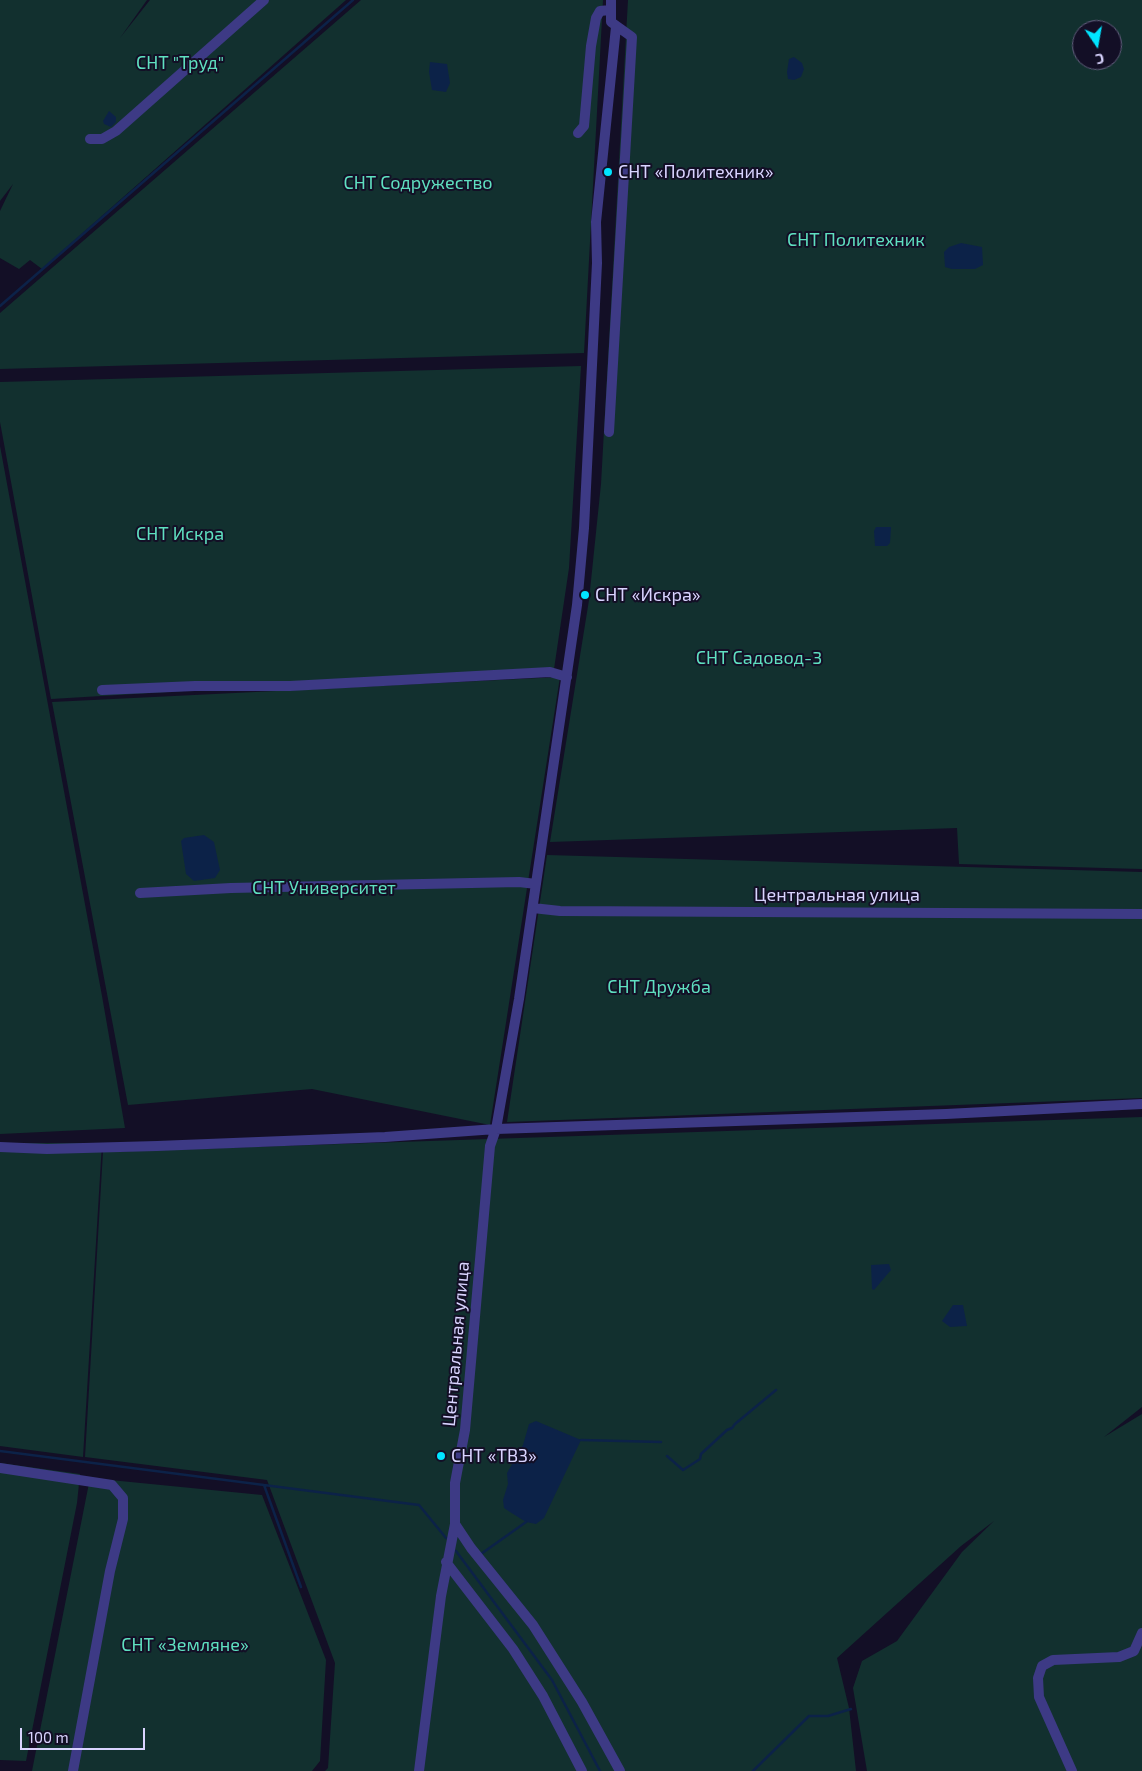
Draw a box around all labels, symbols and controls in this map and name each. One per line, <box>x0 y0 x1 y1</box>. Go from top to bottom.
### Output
north arrow <box>1072 20 1122 70</box>
text: С <box>1094 50 1106 68</box>
park label: СНТ "Труд" <box>136 52 224 74</box>
place label: СНТ «Политехник» <box>618 161 773 183</box>
marker: СНТ «Политехник» <box>602 166 614 178</box>
park label: СНТ Содружество <box>343 172 493 194</box>
park label: СНТ Политехник <box>787 229 925 251</box>
park label: СНТ Искра <box>136 523 224 545</box>
place label: СНТ «Искра» <box>595 584 701 606</box>
marker: СНТ «Искра» <box>579 589 591 601</box>
park label: СНТ Садовод-3 <box>696 647 822 669</box>
park label: СНТ Университет <box>252 877 396 899</box>
street label: Центральная улица <box>754 884 920 906</box>
park label: СНТ Дружба <box>607 976 711 998</box>
street label: Центральная улица <box>438 1260 474 1428</box>
place label: СНТ «ТВЗ» <box>451 1445 537 1467</box>
marker: СНТ «ТВЗ» <box>435 1450 447 1462</box>
park label: СНТ «Земляне» <box>121 1634 249 1656</box>
scale bar <box>22 1718 148 1750</box>
text: 100 m <box>28 1728 69 1746</box>

